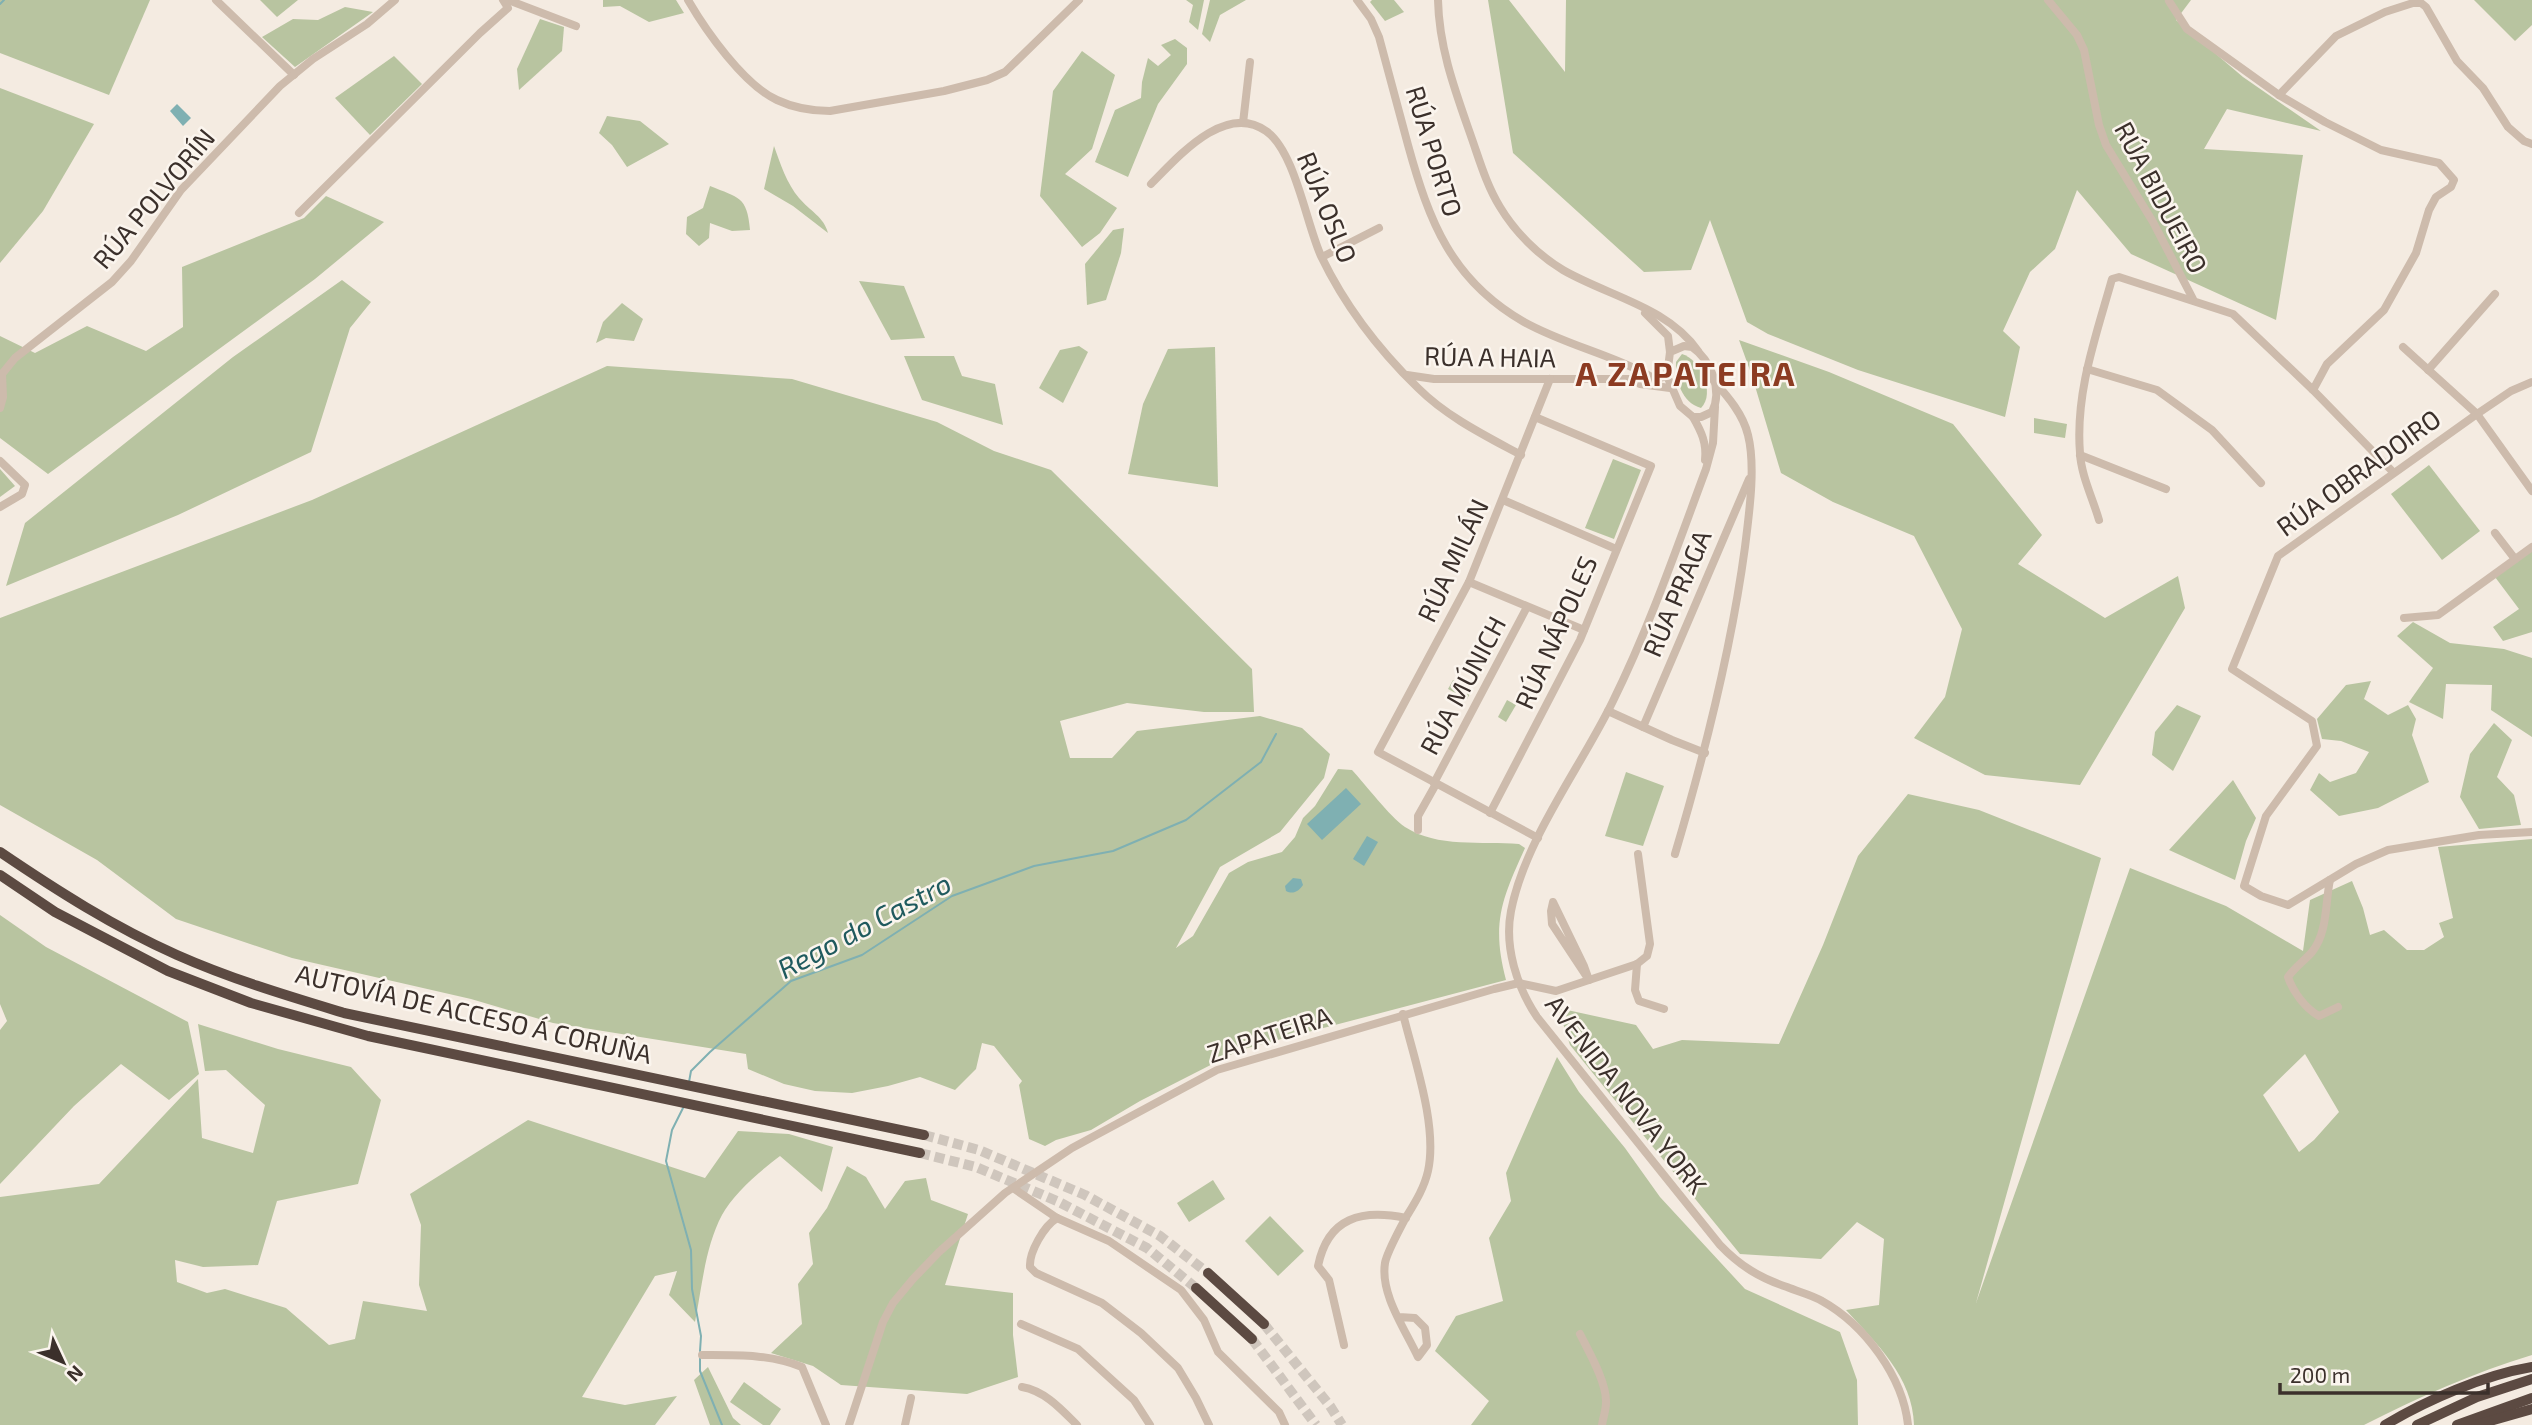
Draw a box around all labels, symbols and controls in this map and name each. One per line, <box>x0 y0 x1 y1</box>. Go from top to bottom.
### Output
street label: RÚA PORTO <box>1400 82 1470 220</box>
street label: RÚA BIDUEIRO <box>2109 116 2215 278</box>
street label: RÚA POLVORÍN <box>86 122 220 274</box>
street label: RÚA OSLO <box>1292 147 1364 267</box>
street label: RÚA A HAIA <box>1424 339 1556 373</box>
district label: A ZAPATEIRA <box>1575 353 1797 393</box>
street label: RÚA OBRADOIRO <box>2270 402 2446 542</box>
street label: RÚA MILÁN <box>1410 494 1494 626</box>
street label: RÚA PRAGA <box>1635 525 1717 661</box>
street label: RÚA NÁPOLES <box>1507 551 1603 713</box>
street label: RÚA MÚNICH <box>1413 611 1511 759</box>
water label: Rego do Castro <box>771 865 957 985</box>
street label: AUTOVÍA DE ACCESO Á CORUÑA <box>293 957 655 1069</box>
street label: AVENIDA NOVA YORK <box>1540 988 1714 1200</box>
street label: ZAPATEIRA <box>1203 999 1335 1069</box>
north arrow <box>28 1327 98 1397</box>
scale bar <box>2280 1352 2488 1396</box>
text: N <box>63 1361 89 1387</box>
text: 200 m <box>2290 1362 2350 1387</box>

